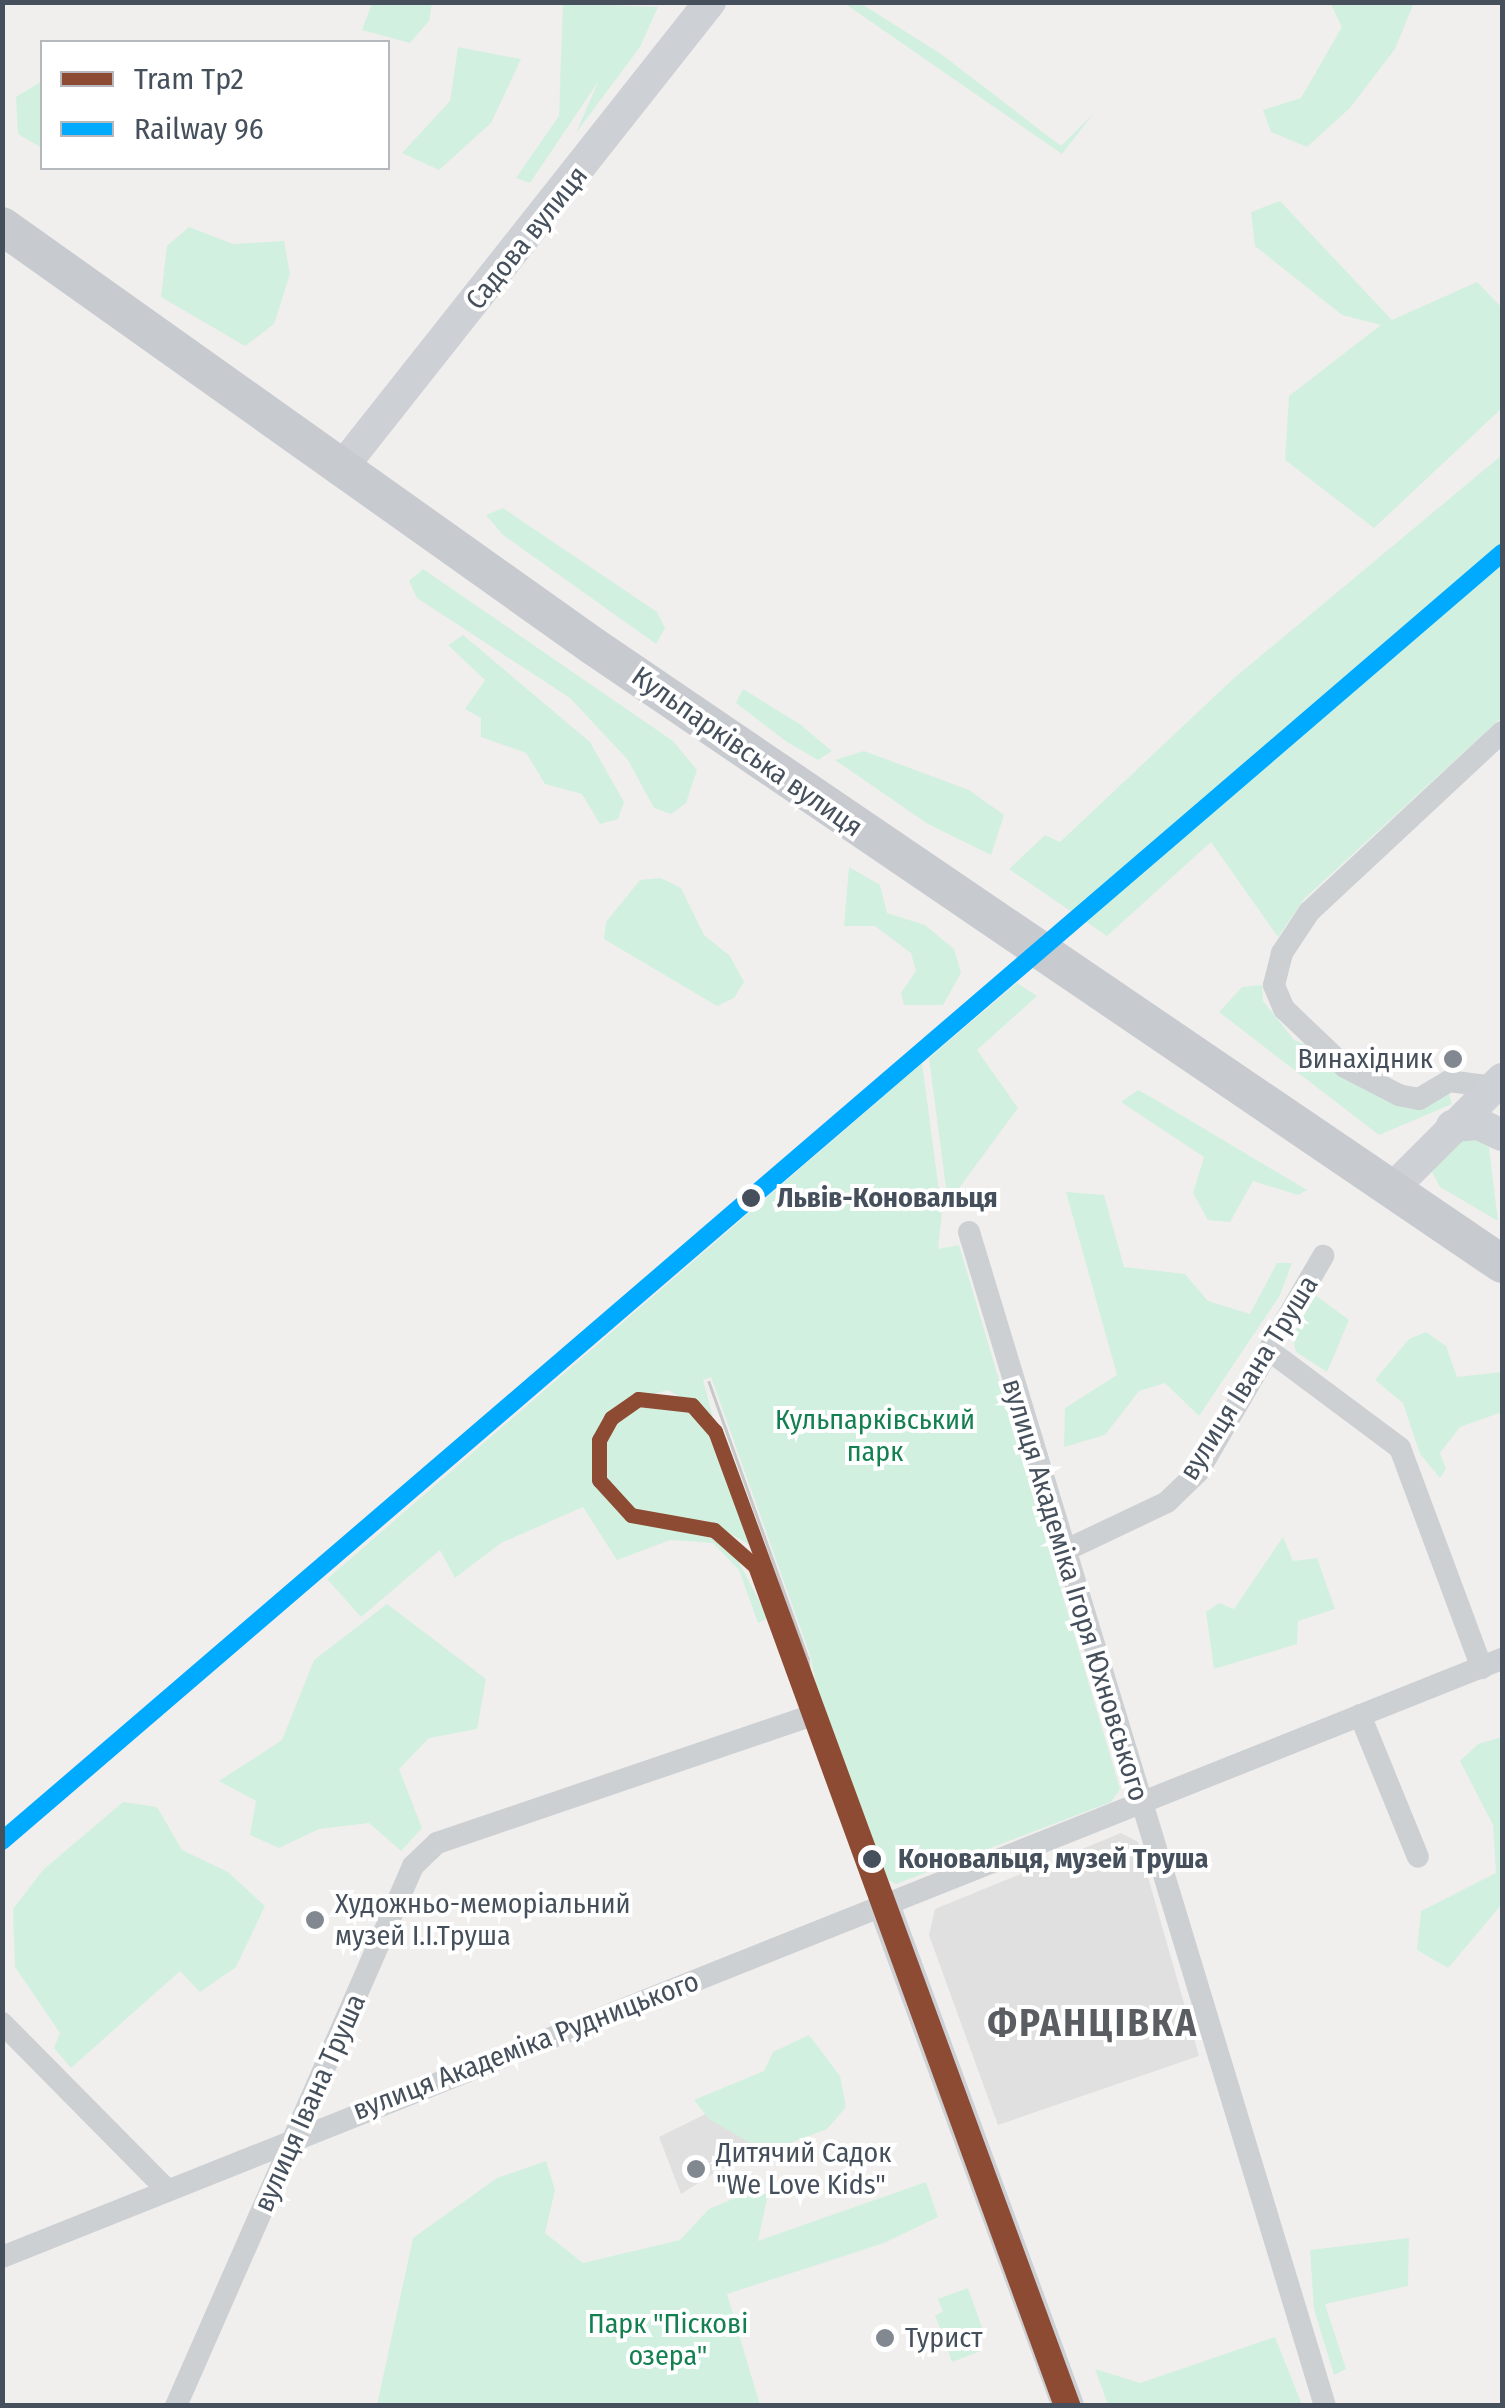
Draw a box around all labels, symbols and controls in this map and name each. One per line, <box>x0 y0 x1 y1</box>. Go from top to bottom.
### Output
legend <box>40 40 390 170</box>
text: Tram Тр2 <box>134 61 244 97</box>
text: Railway 96 <box>134 111 264 147</box>
street label: Садова вулиця <box>459 160 595 316</box>
street label: Кульпарківська вулиця <box>625 660 869 844</box>
place label: Винахідник <box>1297 1042 1433 1076</box>
marker: Винахідник <box>1442 1048 1464 1070</box>
marker: Львів-Коновальця <box>734 1181 768 1215</box>
place label: Львів-Коновальця <box>777 1181 998 1215</box>
street label: вулиця Івана Труша <box>1173 1270 1325 1486</box>
street label: вулиця Академіка Ігоря Юхновського <box>995 1375 1155 1805</box>
park label: Кульпарківський парк <box>775 1403 975 1469</box>
marker: Коновальця, музей Труша <box>855 1842 889 1876</box>
place label: Коновальця, музей Труша <box>898 1842 1209 1876</box>
place label: Художньо-меморіальний музей І.І.Труша <box>335 1887 631 1953</box>
marker: Художньо-меморіальний музей І.І.Труша <box>304 1909 326 1931</box>
street label: вулиця Академіка Рудницького <box>348 1964 704 2128</box>
street label: вулиця Івана Труша <box>247 1989 373 2217</box>
district label: ФРАНЦІВКА <box>987 2001 1199 2047</box>
place label: Дитячий Садок "We Love Kids" <box>716 2136 891 2202</box>
marker: Дитячий Садок "We Love Kids" <box>685 2158 707 2180</box>
park label: Парк "Піскові озера" <box>588 2307 748 2373</box>
place label: Турист <box>905 2321 983 2355</box>
marker: Турист <box>874 2327 896 2349</box>

